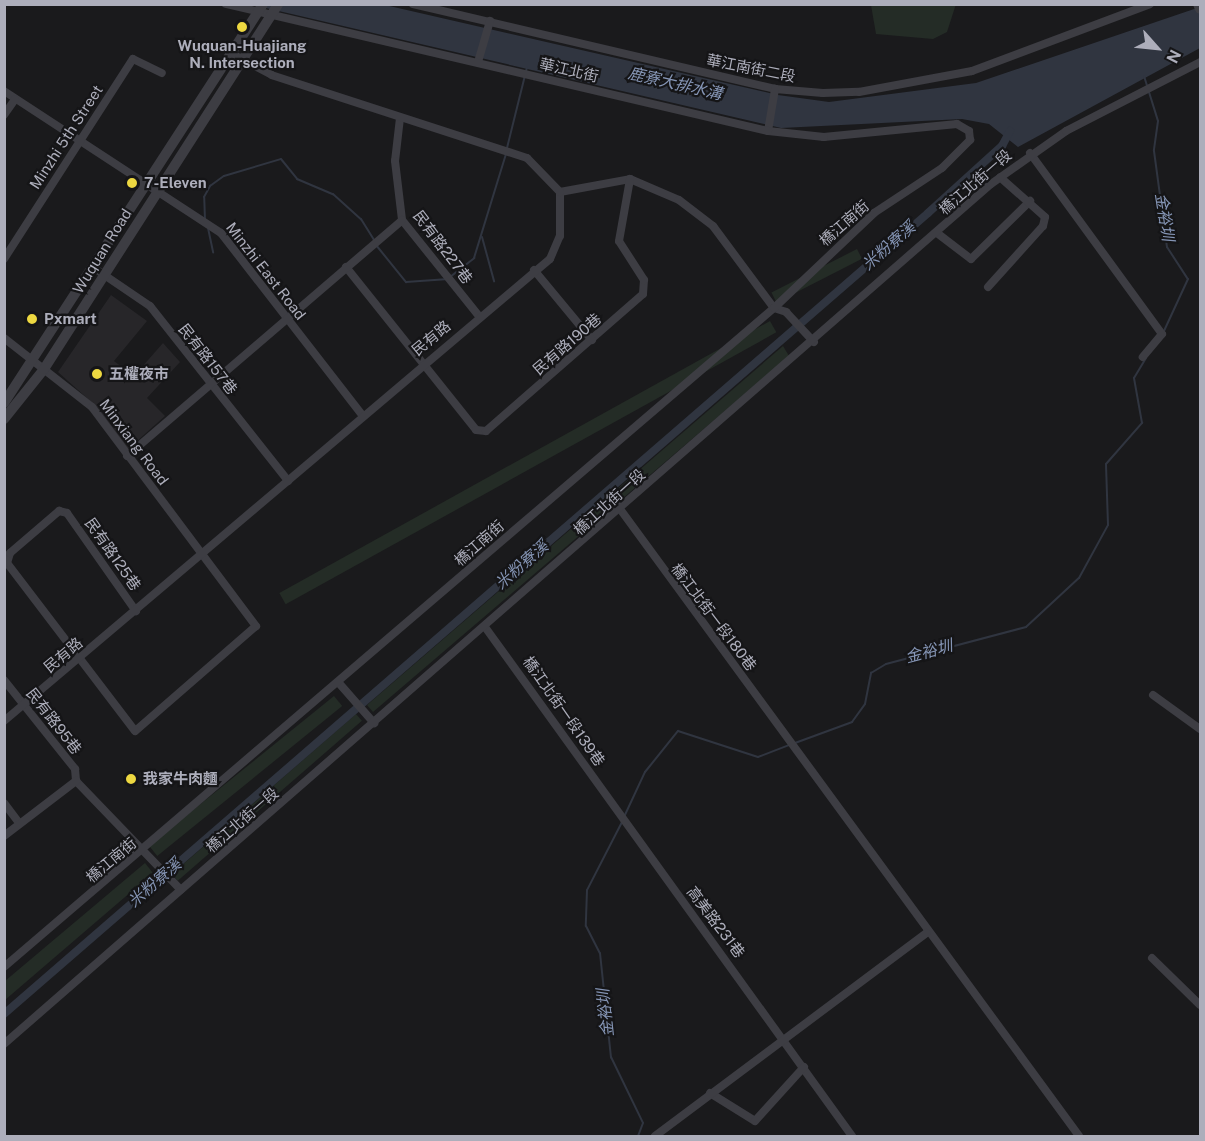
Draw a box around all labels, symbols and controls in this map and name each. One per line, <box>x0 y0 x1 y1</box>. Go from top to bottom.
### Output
north arrow <box>1127 18 1187 78</box>
marker: Wuquan-Huajiang N. Intersection <box>235 20 249 34</box>
place label: Wuquan-Huajiang N. Intersection <box>178 36 306 71</box>
text: N <box>1162 47 1185 66</box>
street label: 華江南街二段 <box>705 51 797 85</box>
street label: 華江北街 <box>538 54 600 86</box>
water label: 鹿寮大排水溝 <box>626 64 724 104</box>
street label: Minzhi 5th Street <box>26 82 106 192</box>
street label: 橋江北街一段 <box>935 146 1015 218</box>
place label: 7-Eleven <box>144 174 207 192</box>
marker: 7-Eleven <box>125 176 139 190</box>
water label: 金裕圳 <box>1151 192 1177 242</box>
street label: 橋江南街 <box>815 197 873 249</box>
street label: Wuquan Road <box>69 205 135 297</box>
street label: 民有路227巷 <box>410 207 476 287</box>
water label: 米粉寮溪 <box>859 218 919 274</box>
street label: Minzhi East Road <box>222 219 310 323</box>
street label: 民有路190巷 <box>529 309 605 379</box>
place label: Pxmart <box>44 310 97 328</box>
marker: Pxmart <box>25 312 39 326</box>
street label: 民有路 <box>408 317 454 359</box>
street label: 民有路157巷 <box>175 320 241 398</box>
place label: 五權夜市 <box>109 365 169 383</box>
marker: 五權夜市 <box>90 367 104 381</box>
street label: Minxiang Road <box>96 395 172 489</box>
street label: 橋江北街一段 <box>570 465 648 539</box>
street label: 民有路125巷 <box>81 514 145 594</box>
street label: 橋江南街 <box>450 517 508 569</box>
water label: 米粉寮溪 <box>492 537 552 593</box>
street label: 橋江北街一段180巷 <box>668 560 760 674</box>
street label: 民有路 <box>40 634 86 676</box>
water label: 金裕圳 <box>903 637 955 667</box>
street label: 橋江北街一段139巷 <box>519 653 609 769</box>
street label: 民有路95巷 <box>23 684 85 758</box>
place label: 我家牛肉麵 <box>143 770 218 788</box>
marker: 我家牛肉麵 <box>124 772 138 786</box>
street label: 橋江北街一段 <box>202 784 282 856</box>
street label: 橋江南街 <box>82 834 140 886</box>
water label: 米粉寮溪 <box>125 855 185 911</box>
street label: 高美路231巷 <box>683 883 749 961</box>
water label: 金裕圳 <box>594 988 618 1038</box>

